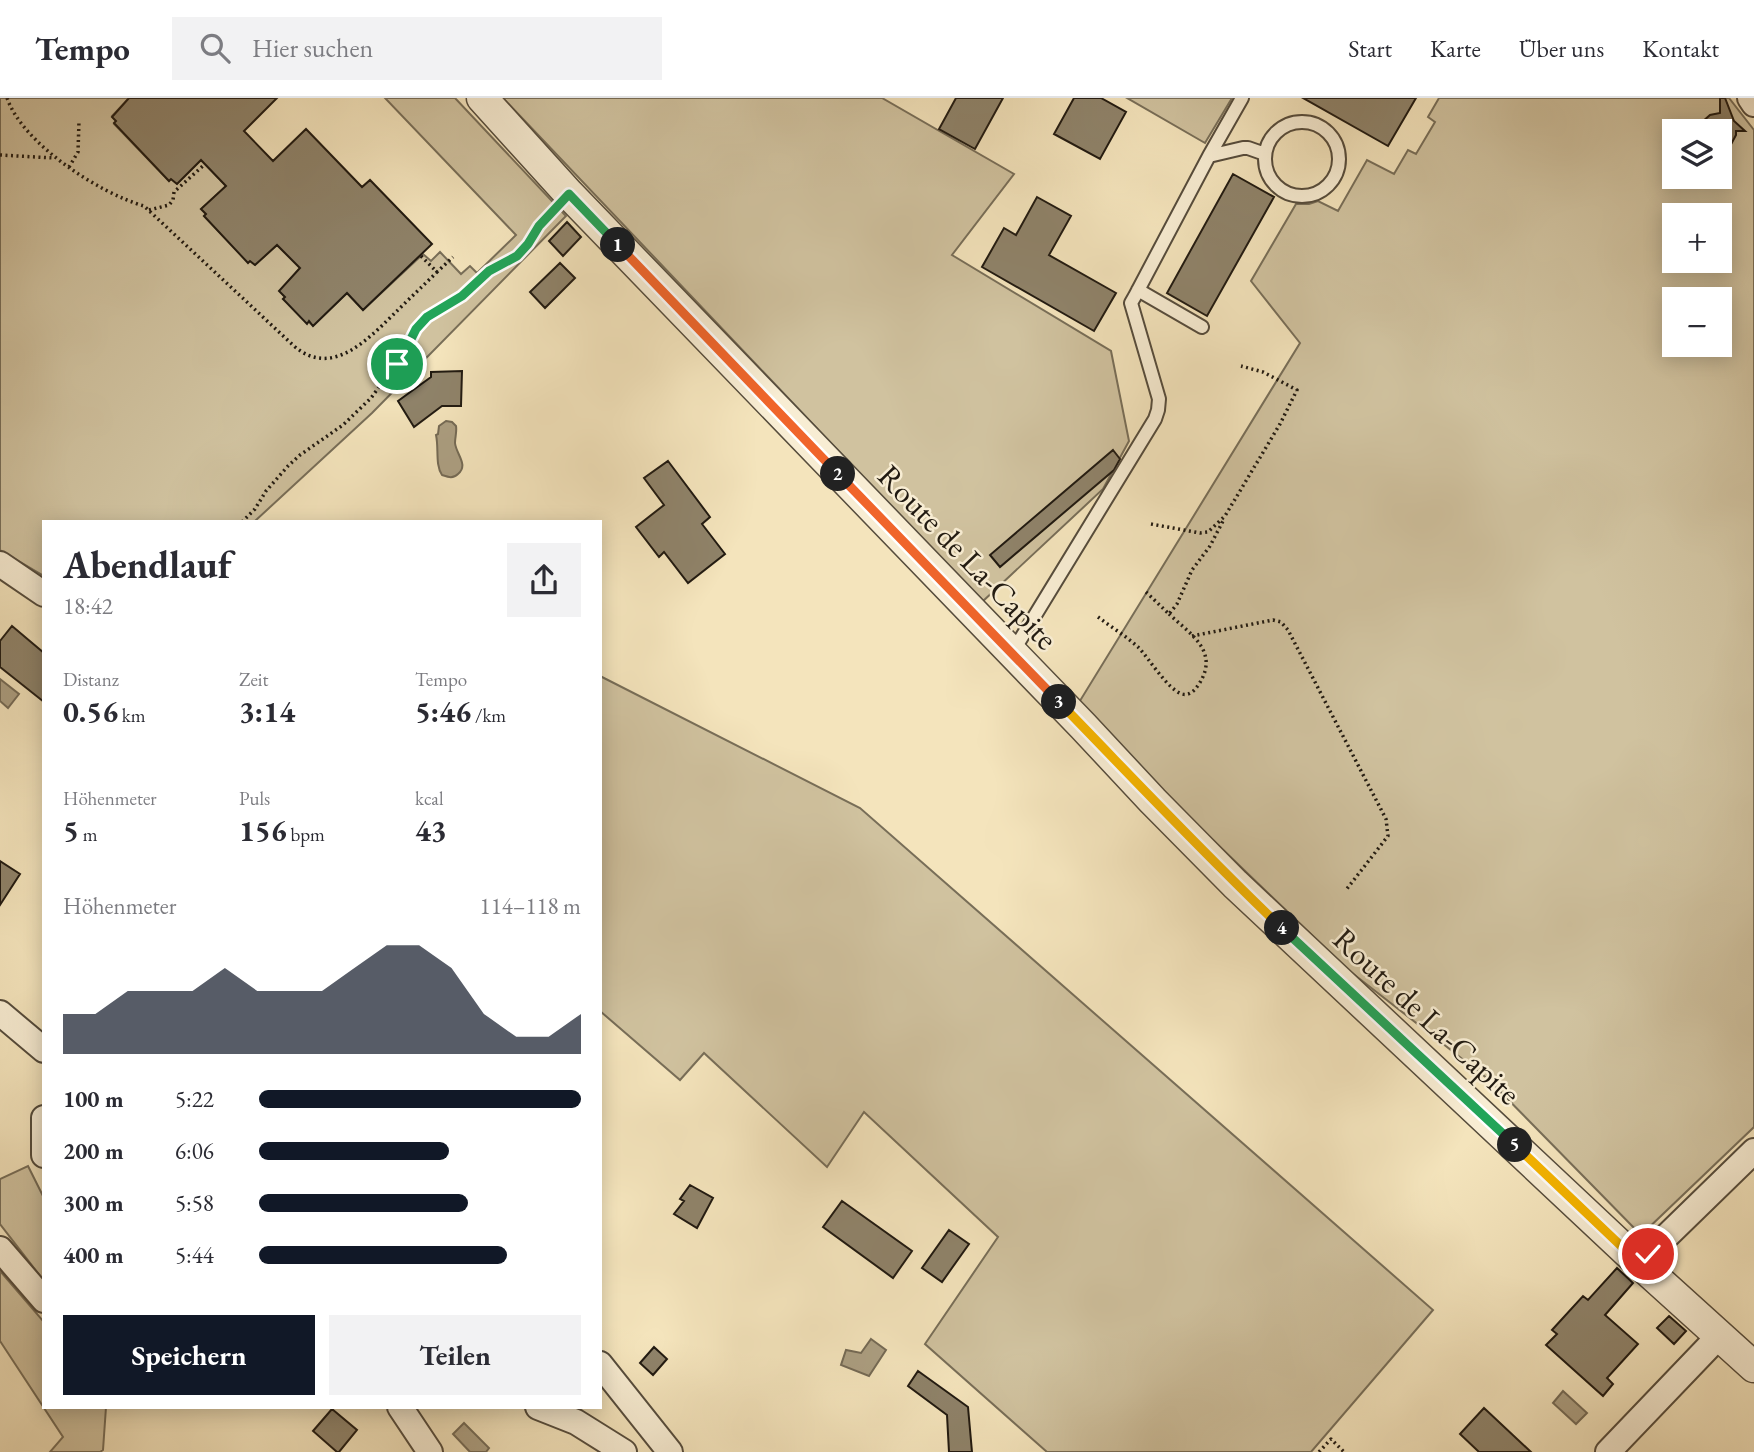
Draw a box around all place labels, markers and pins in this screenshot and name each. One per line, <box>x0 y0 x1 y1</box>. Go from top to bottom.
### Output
pin: 1 <box>600 228 636 262</box>
pin <box>367 334 427 394</box>
pin: 2 <box>820 456 856 492</box>
pin: 3 <box>1042 684 1076 720</box>
pin: 4 <box>1264 910 1300 946</box>
pin: 5 <box>1498 1128 1532 1162</box>
pin <box>1618 1224 1678 1284</box>

